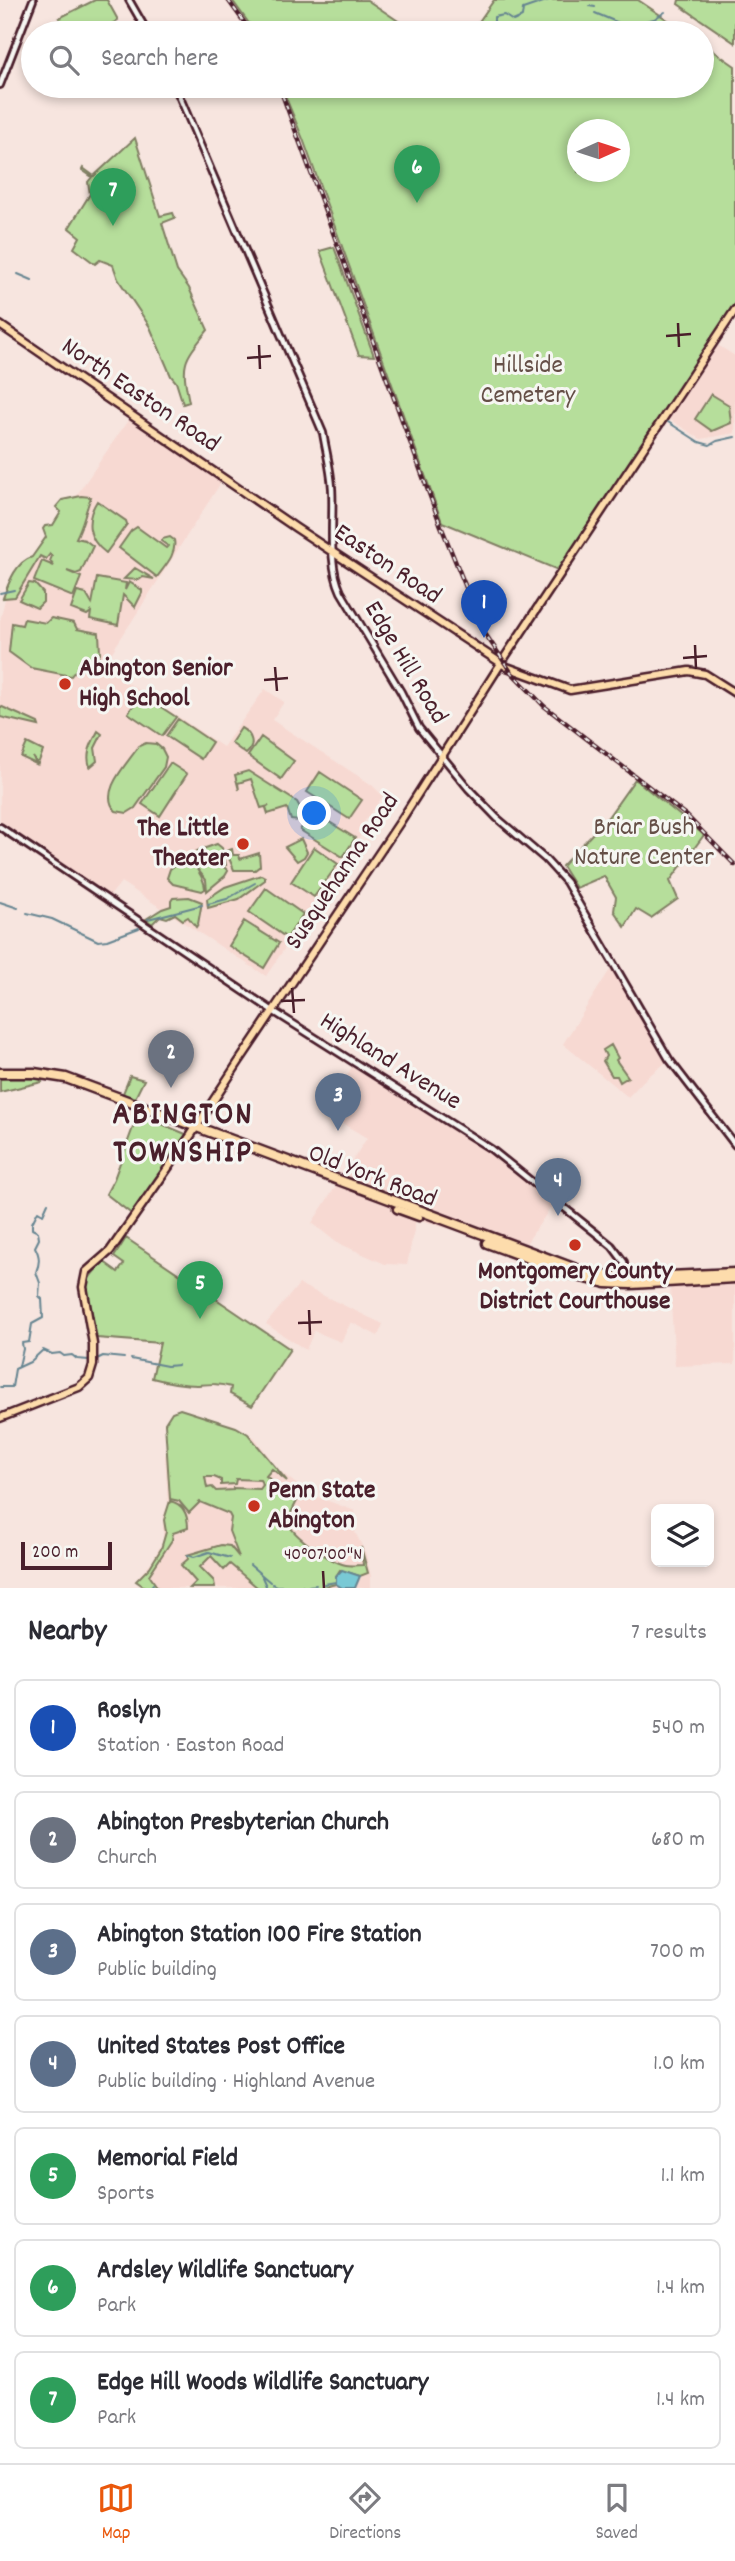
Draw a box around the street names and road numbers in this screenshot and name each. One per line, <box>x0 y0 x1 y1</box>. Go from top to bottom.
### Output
street label: North Easton Road <box>53 329 227 463</box>
street label: Easton Road <box>326 515 448 615</box>
street label: Edge Hill Road <box>354 594 456 732</box>
street label: Susquehanna Road <box>277 786 409 958</box>
street label: Highland Avenue <box>312 1004 468 1120</box>
street label: Old York Road <box>302 1135 442 1219</box>

